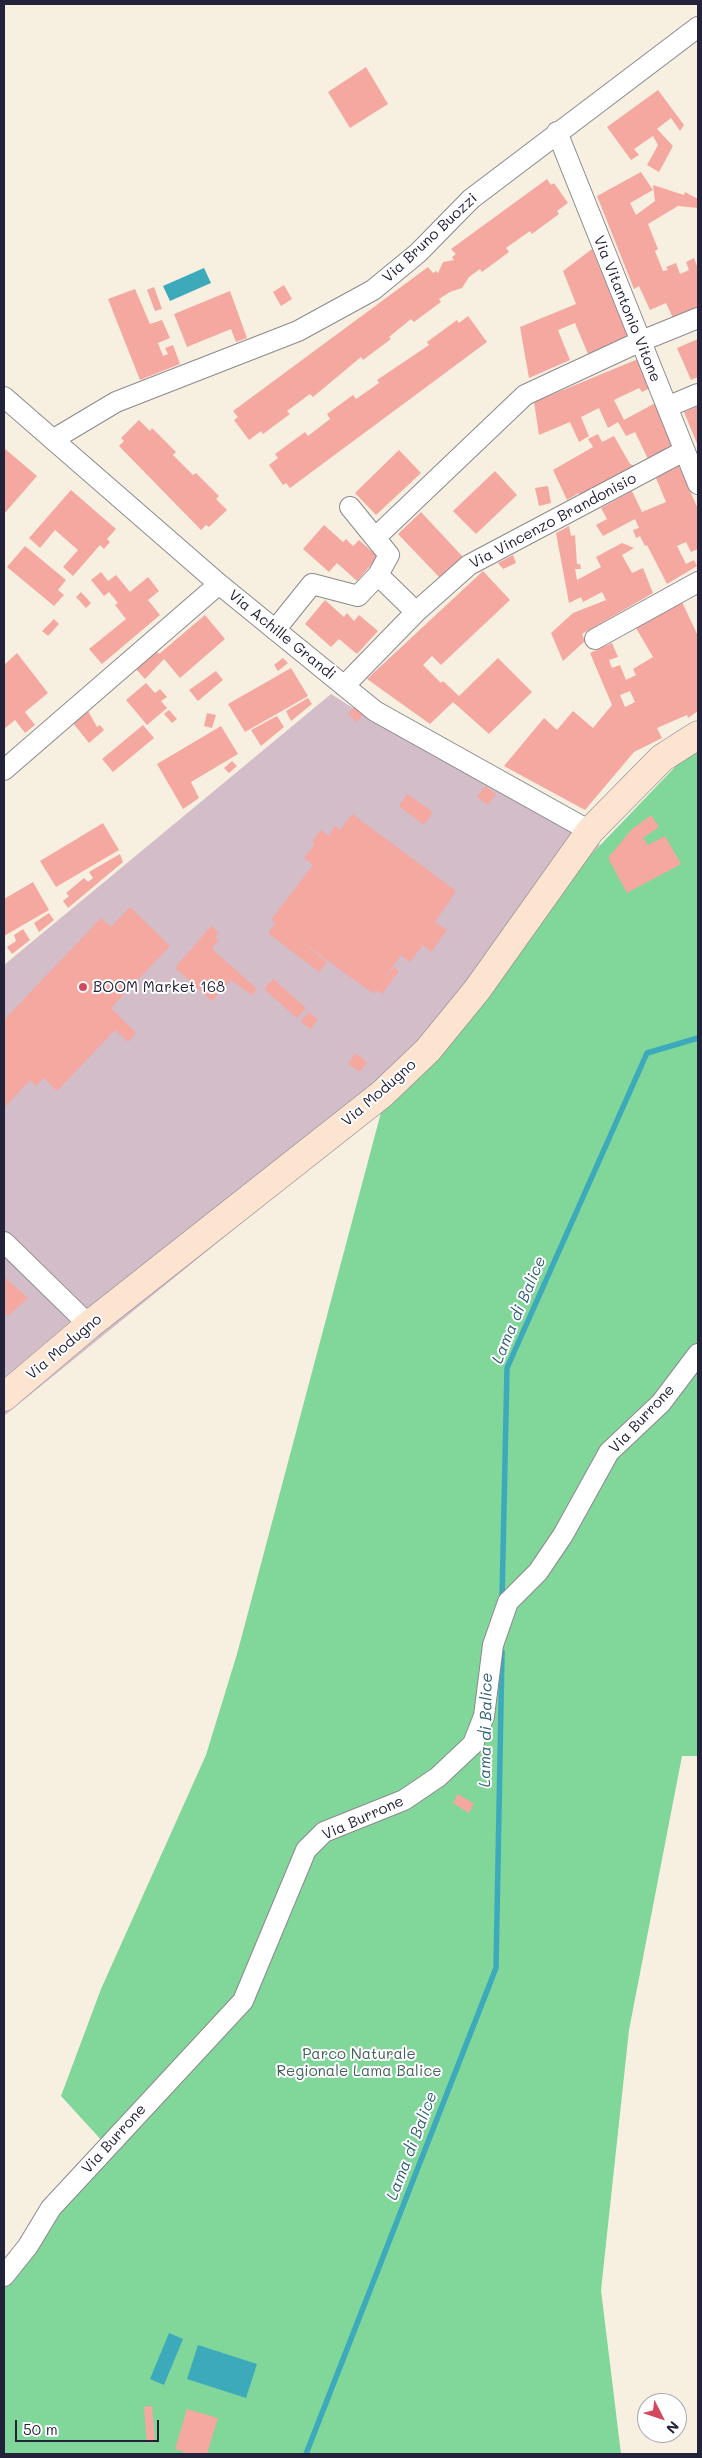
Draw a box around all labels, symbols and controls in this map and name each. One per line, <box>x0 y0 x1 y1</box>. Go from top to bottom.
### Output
street label: Via Bruno Buozzi <box>379 189 481 287</box>
street label: Via Vitantonio Vitone <box>589 233 665 385</box>
street label: Via Vincenzo Brandonisio <box>467 469 639 573</box>
street label: Via Achille Grandi <box>225 586 339 684</box>
place label: BOOM Market 168 <box>93 978 225 996</box>
marker: BOOM Market 168 <box>77 981 89 993</box>
street label: Via Modugno <box>338 1056 420 1130</box>
water label: Lama di Balice <box>488 1254 550 1366</box>
street label: Via Modugno <box>23 1310 105 1384</box>
street label: Via Burrone <box>606 1381 678 1457</box>
water label: Lama di Balice <box>475 1673 497 1787</box>
street label: Via Burrone <box>319 1792 407 1844</box>
park label: Parco Naturale Regionale Lama Balice <box>276 2045 442 2080</box>
water label: Lama di Balice <box>383 2089 441 2203</box>
street label: Via Burrone <box>78 2100 150 2178</box>
north arrow <box>637 2393 687 2443</box>
scale bar <box>18 2410 161 2442</box>
text: N <box>662 2417 684 2438</box>
text: 50 m <box>23 2419 58 2439</box>

